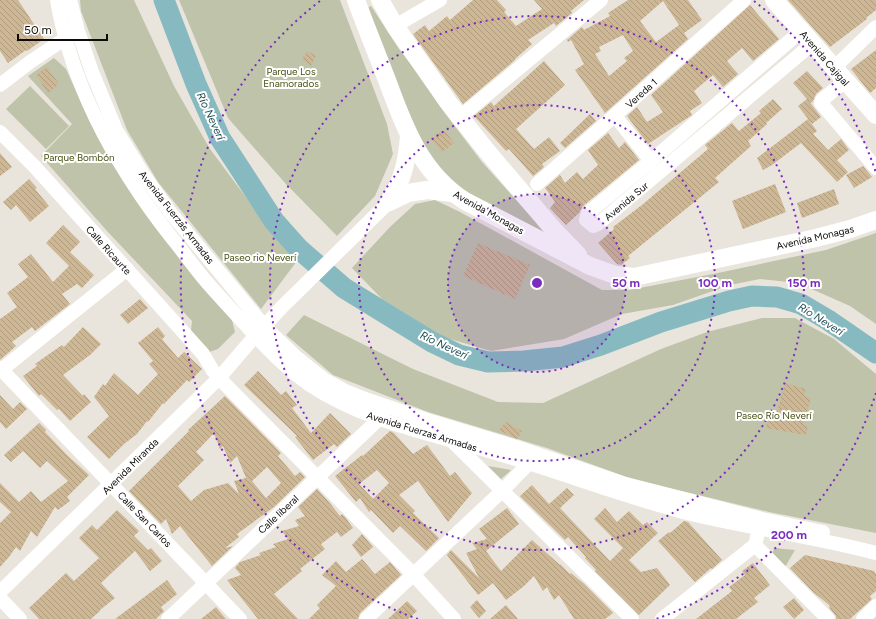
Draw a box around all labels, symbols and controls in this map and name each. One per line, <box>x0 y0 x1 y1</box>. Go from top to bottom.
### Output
scale bar <box>18 16 107 42</box>
text: 50 m <box>24 23 52 37</box>
street label: Avenida Cajigal <box>797 28 852 89</box>
park label: Parque Los Enamorados <box>263 65 319 90</box>
street label: Vereda 1 <box>623 76 660 111</box>
water label: Río Neverí <box>194 90 228 143</box>
park label: Parque Bombón <box>43 151 115 164</box>
street label: Avenida Fuerzas Armadas <box>136 168 217 267</box>
street label: Avenida Sur <box>602 179 652 224</box>
street label: Avenida Monagas <box>451 188 527 237</box>
street label: Avenida Monagas <box>775 222 855 253</box>
street label: Calle Ricaurte <box>83 223 135 278</box>
park label: Paseo rio Neverí <box>224 251 297 264</box>
centre of rings <box>530 276 544 290</box>
text: 50 m <box>612 276 640 290</box>
text: 100 m <box>698 276 732 290</box>
text: 150 m <box>787 276 821 290</box>
water label: Río Neverí <box>796 300 847 339</box>
water label: Río Neverí <box>418 329 471 363</box>
street label: Avenida Fuerzas Armadas <box>365 408 479 455</box>
park label: Paseo Río Neverí <box>736 409 812 422</box>
street label: Avenida Miranda <box>99 435 161 497</box>
street label: Calle San Carlos <box>115 489 175 550</box>
street label: Calle liberal <box>255 492 301 537</box>
text: 200 m <box>771 528 807 542</box>

